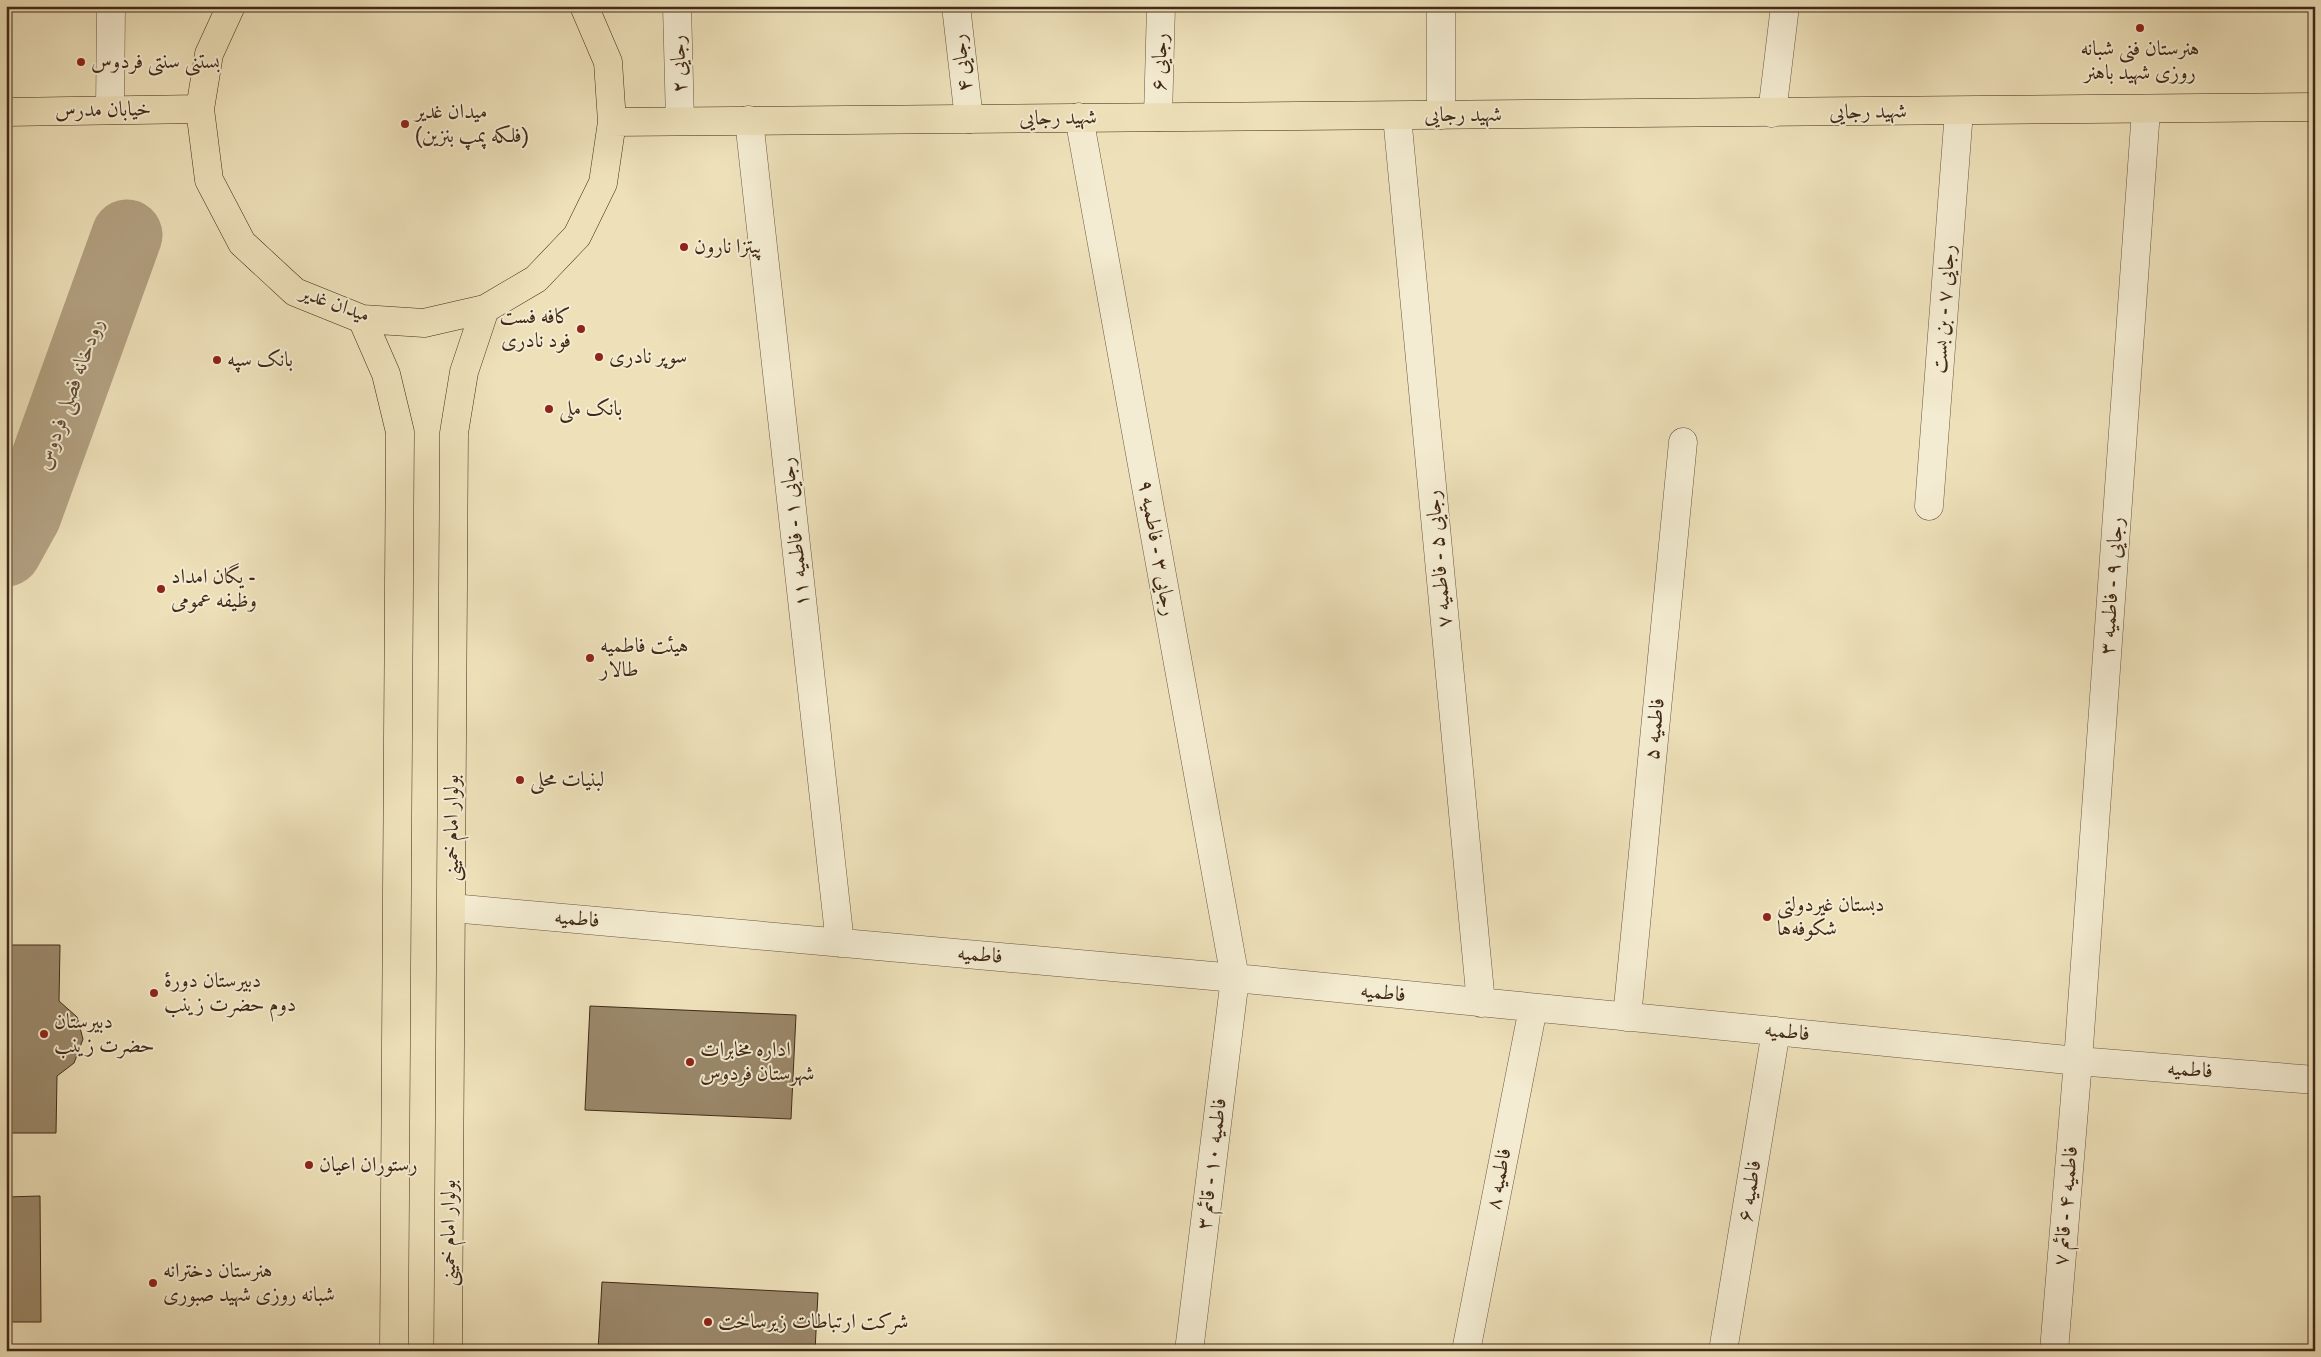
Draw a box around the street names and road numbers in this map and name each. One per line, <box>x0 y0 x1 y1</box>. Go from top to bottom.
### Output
street label: رجایی ۶ <box>1146 32 1174 92</box>
street label: رجایی ۴ <box>946 33 978 93</box>
street label: رجایی ۲ <box>665 34 693 94</box>
street label: خیابان مدرس <box>55 96 151 124</box>
street label: شهید رجایی <box>1829 98 1907 126</box>
street label: شهید رجایی <box>1424 102 1502 128</box>
street label: شهید رجایی <box>1019 104 1097 132</box>
street label: رجایی ۷ - بن بست <box>1927 244 1961 374</box>
street label: میدان غدیر <box>295 279 373 329</box>
street label: رجایی ۱ - فاطمیه ۱۱ <box>774 456 816 608</box>
street label: رجایی ۳ - فاطمیه ۹ <box>1132 478 1182 618</box>
street label: رجایی ۵ - فاطمیه ۷ <box>1420 489 1458 629</box>
street label: رجایی ۹ - فاطمیه ۳ <box>2094 516 2130 656</box>
street label: فاطمیه ۵ <box>1639 697 1671 761</box>
street label: بولوار امام خمینی <box>439 775 469 881</box>
street label: فاطمیه <box>553 904 601 934</box>
street label: فاطمیه <box>956 940 1004 970</box>
street label: فاطمیه <box>1359 978 1407 1008</box>
street label: فاطمیه <box>1763 1017 1811 1047</box>
street label: فاطمیه <box>2166 1055 2214 1085</box>
street label: فاطمیه ۱۰ - قائم ۳ <box>1191 1097 1237 1232</box>
street label: فاطمیه ۴ - قائم ۷ <box>2048 1145 2088 1267</box>
street label: فاطمیه ۸ <box>1480 1146 1518 1212</box>
street label: فاطمیه ۶ <box>1732 1158 1768 1224</box>
street label: بولوار امام خمینی <box>436 1180 466 1286</box>

